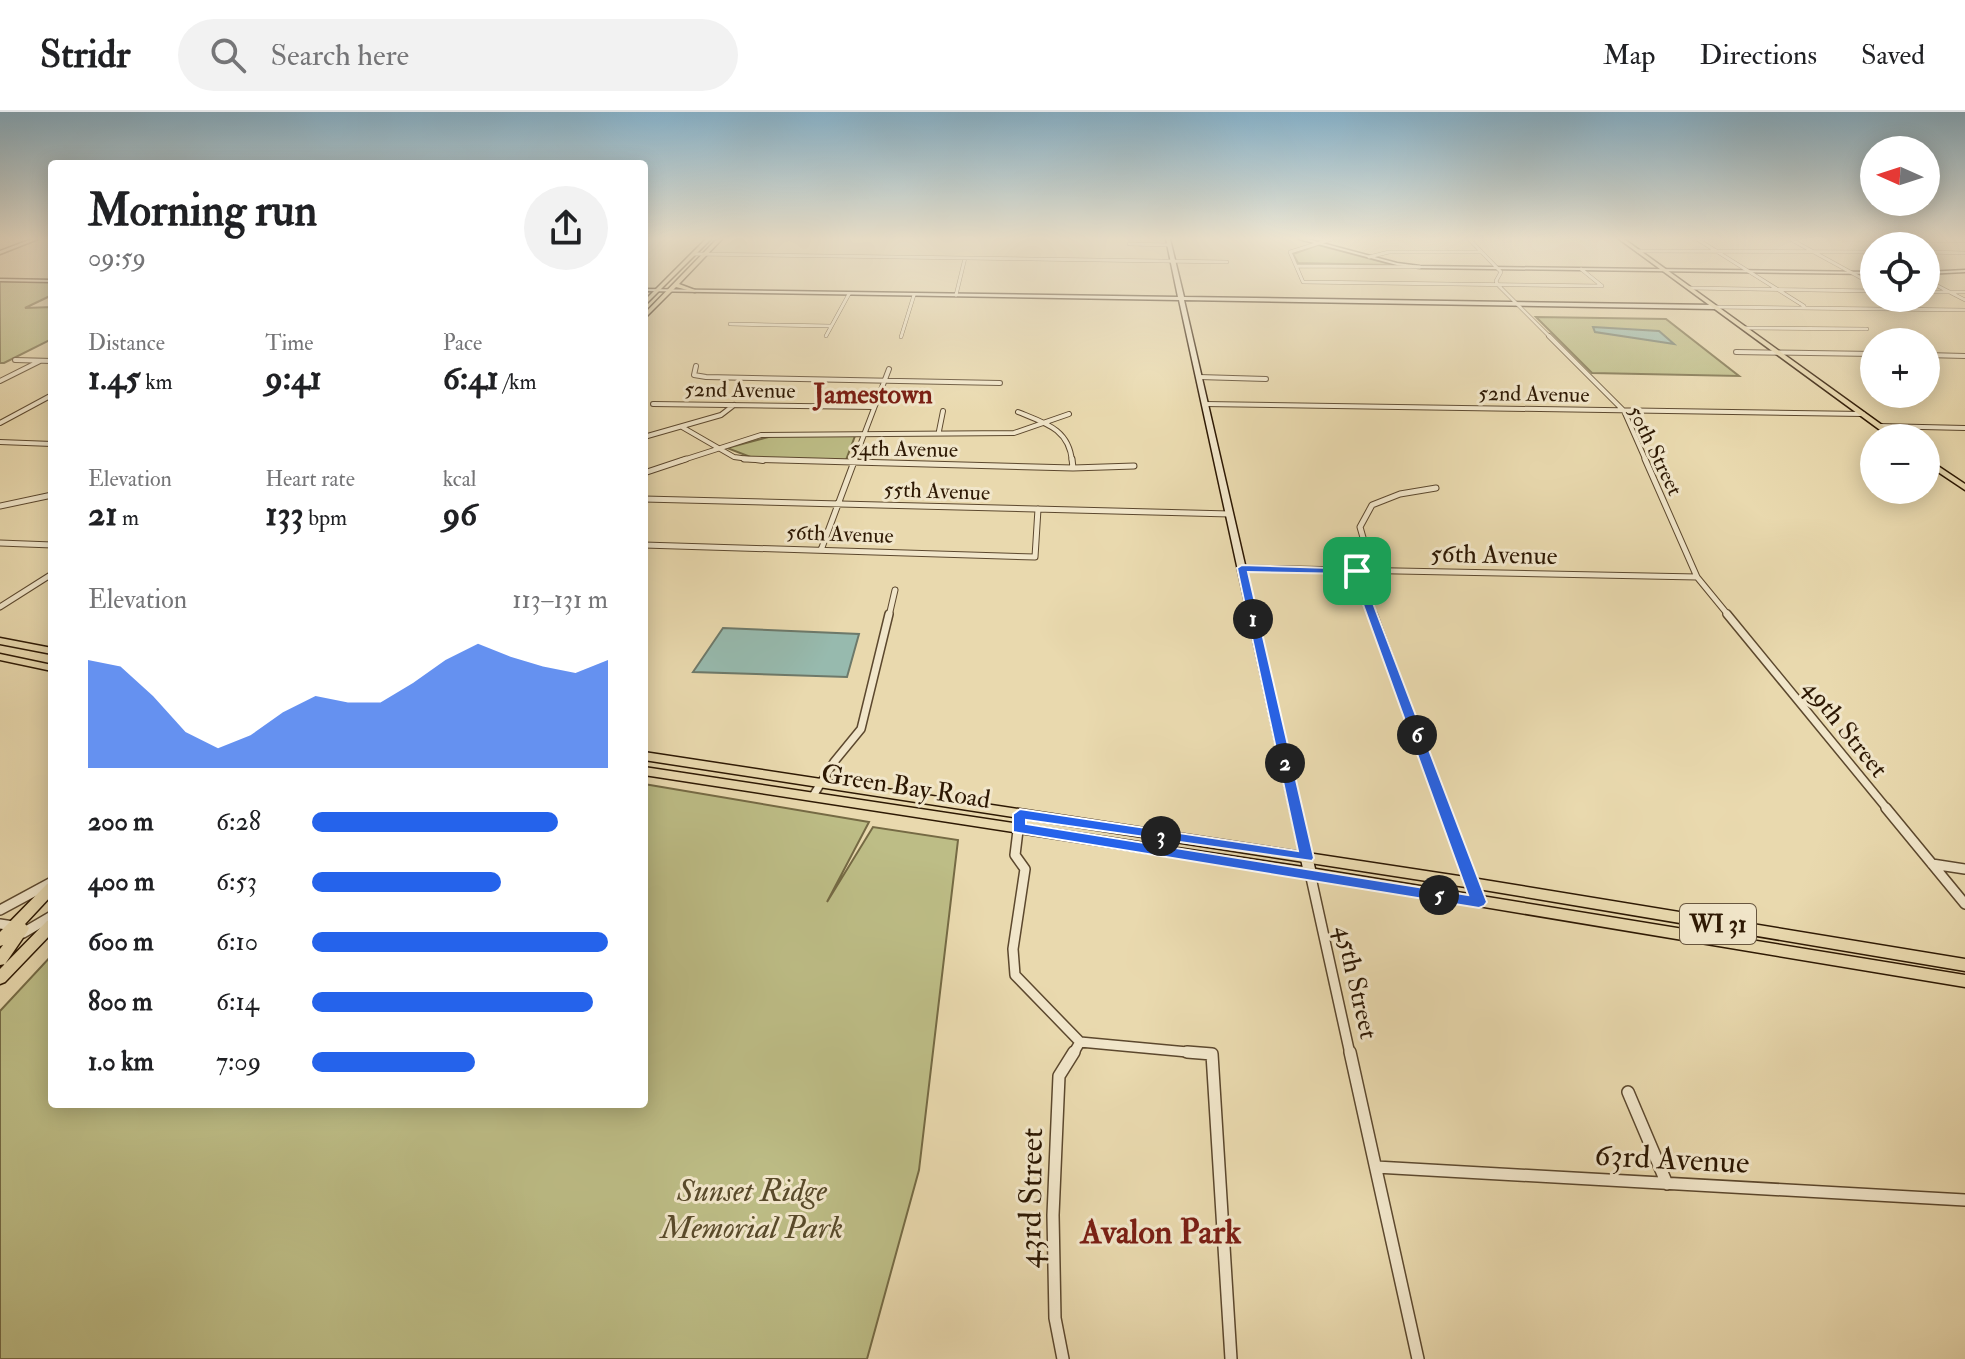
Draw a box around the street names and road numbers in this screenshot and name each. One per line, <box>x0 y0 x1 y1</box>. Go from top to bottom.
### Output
street label: 52nd Avenue <box>684 375 796 405</box>
street label: 52nd Avenue <box>1478 379 1590 409</box>
street label: 50th Street <box>1621 401 1689 500</box>
street label: 54th Avenue <box>850 434 958 464</box>
street label: 55th Avenue <box>883 475 991 507</box>
street label: 56th Avenue <box>786 518 894 550</box>
street label: 56th Avenue <box>1430 538 1558 572</box>
street label: 49th Street <box>1796 673 1895 784</box>
street label: Green Bay Road <box>819 758 993 816</box>
road number: WI 31 <box>1680 904 1756 944</box>
street label: 45th Street <box>1327 922 1385 1042</box>
street label: 43rd Street <box>1010 1127 1052 1269</box>
street label: 63rd Avenue <box>1593 1135 1751 1183</box>

